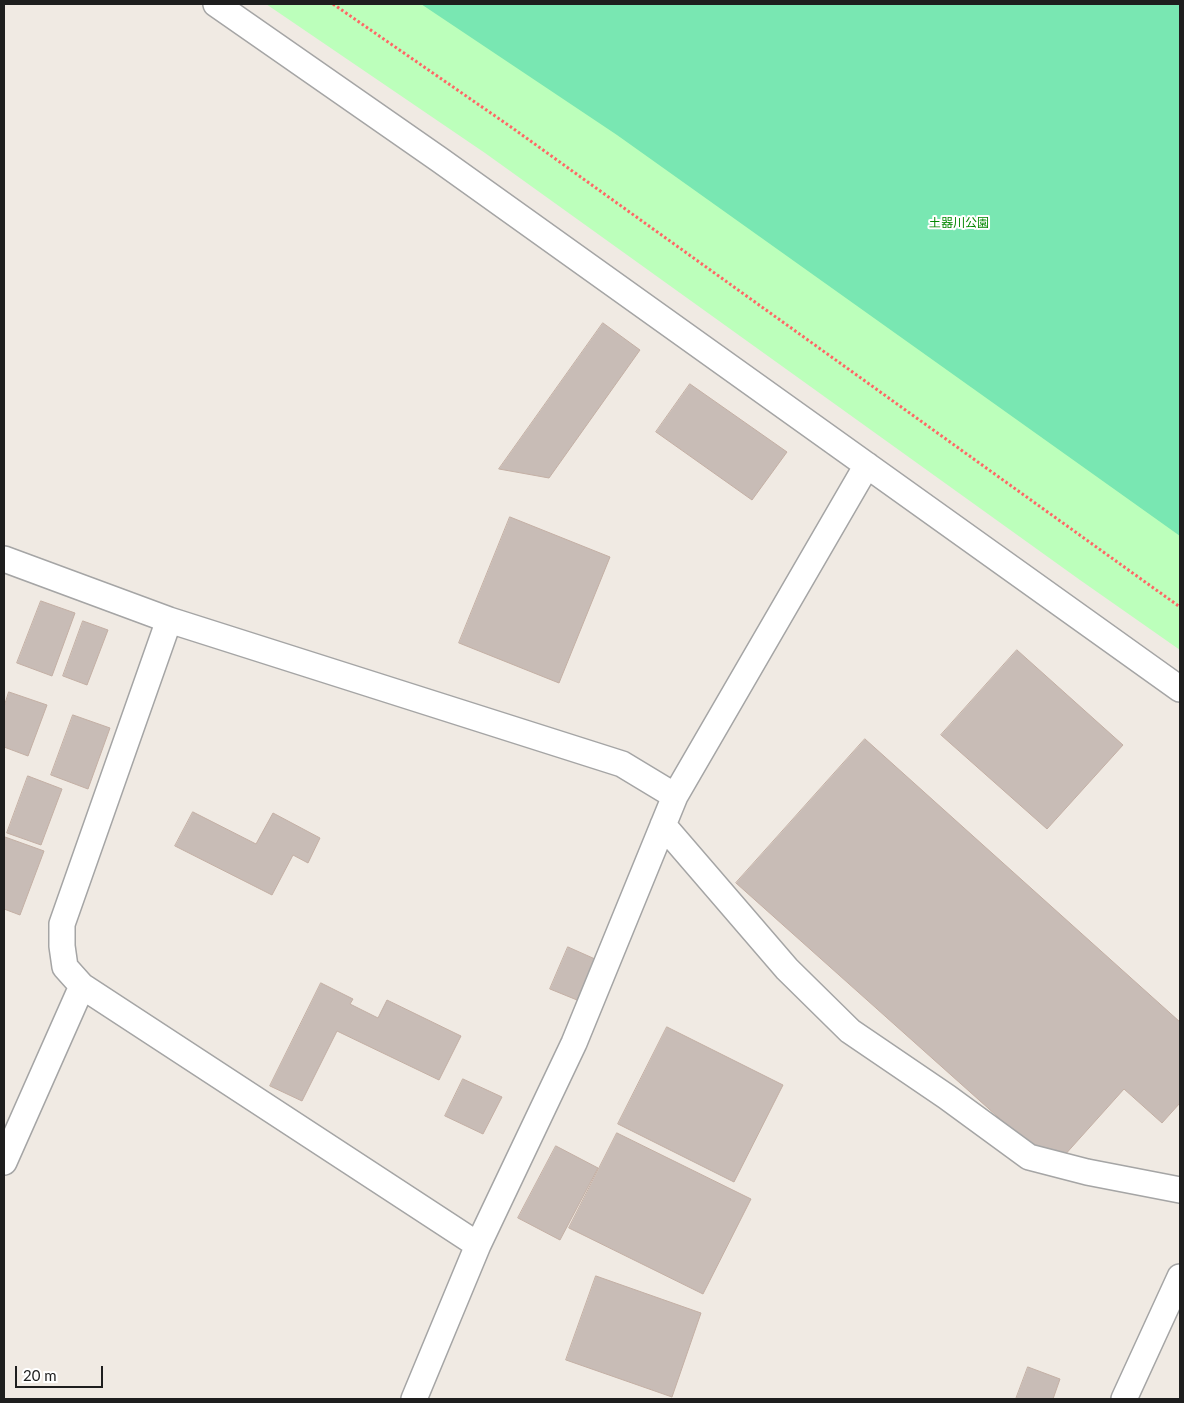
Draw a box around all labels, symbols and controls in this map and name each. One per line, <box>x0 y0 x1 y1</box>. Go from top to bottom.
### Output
park label: 土器川公園 <box>929 216 989 230</box>
scale bar <box>18 1356 105 1388</box>
text: 20 m <box>23 1366 57 1384</box>

